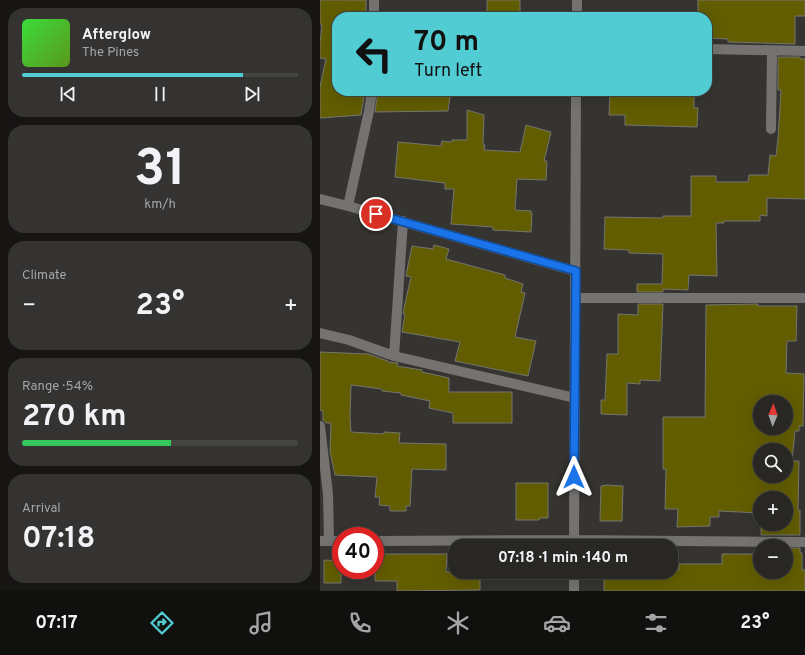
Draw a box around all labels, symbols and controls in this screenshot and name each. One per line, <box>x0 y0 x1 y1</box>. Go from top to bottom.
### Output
text: 70 m <box>414 25 479 61</box>
text: Afterglow <box>82 26 151 45</box>
icon: left <box>348 28 400 80</box>
text: The Pines <box>82 45 139 61</box>
text: Turn left <box>414 60 482 83</box>
icon: previous <box>57 83 79 105</box>
icon: pause <box>149 83 171 105</box>
icon: next <box>241 83 263 105</box>
text: 31 <box>134 138 186 204</box>
text: km/h <box>144 197 176 213</box>
pin <box>359 197 393 231</box>
icon: arrive <box>365 203 387 225</box>
text: Climate <box>22 268 67 284</box>
text: 23° <box>136 288 184 325</box>
text: − <box>22 293 36 320</box>
text: + <box>284 293 298 320</box>
text: Range · 54% <box>22 379 93 395</box>
north arrow <box>753 395 793 435</box>
map controls <box>753 395 793 579</box>
text: 270 km <box>22 399 127 436</box>
button: search <box>753 443 793 483</box>
position arrow <box>553 456 595 498</box>
button: + <box>753 491 793 531</box>
text: Arrival <box>22 501 61 517</box>
text: 07:18 <box>22 521 95 558</box>
speed limit sign: 40 <box>332 527 384 579</box>
button: − <box>753 539 793 579</box>
text: 07:18 · 1 min · 140 m <box>498 549 628 568</box>
icon: directions <box>148 609 176 637</box>
icon: music <box>247 609 275 637</box>
icon: phone <box>346 609 374 637</box>
icon: climate <box>444 609 472 637</box>
icon: car <box>543 609 571 637</box>
icon: filters <box>642 609 670 637</box>
text: 07:17 <box>35 612 78 635</box>
text: 23° <box>740 612 770 635</box>

